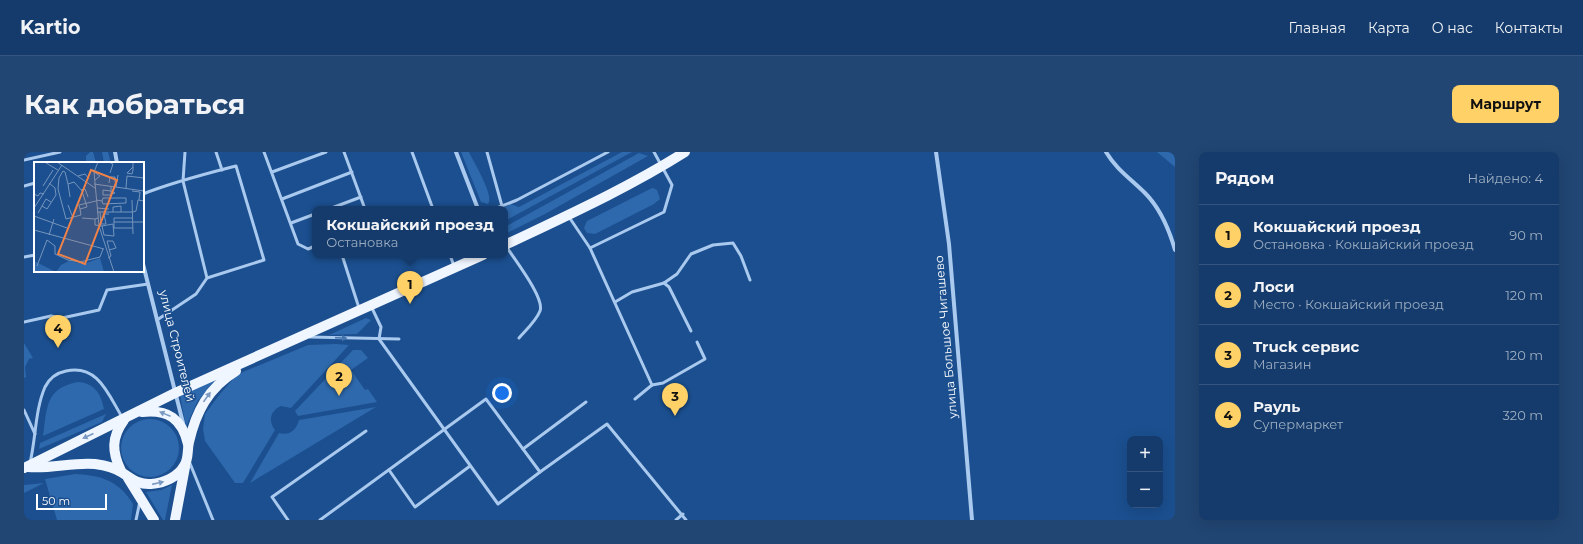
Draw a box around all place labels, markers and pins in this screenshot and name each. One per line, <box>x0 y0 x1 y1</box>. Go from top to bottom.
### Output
pin: 1 <box>397 271 423 304</box>
pin: 4 <box>45 315 71 348</box>
pin: 2 <box>326 363 352 396</box>
pin: 3 <box>662 383 688 416</box>

